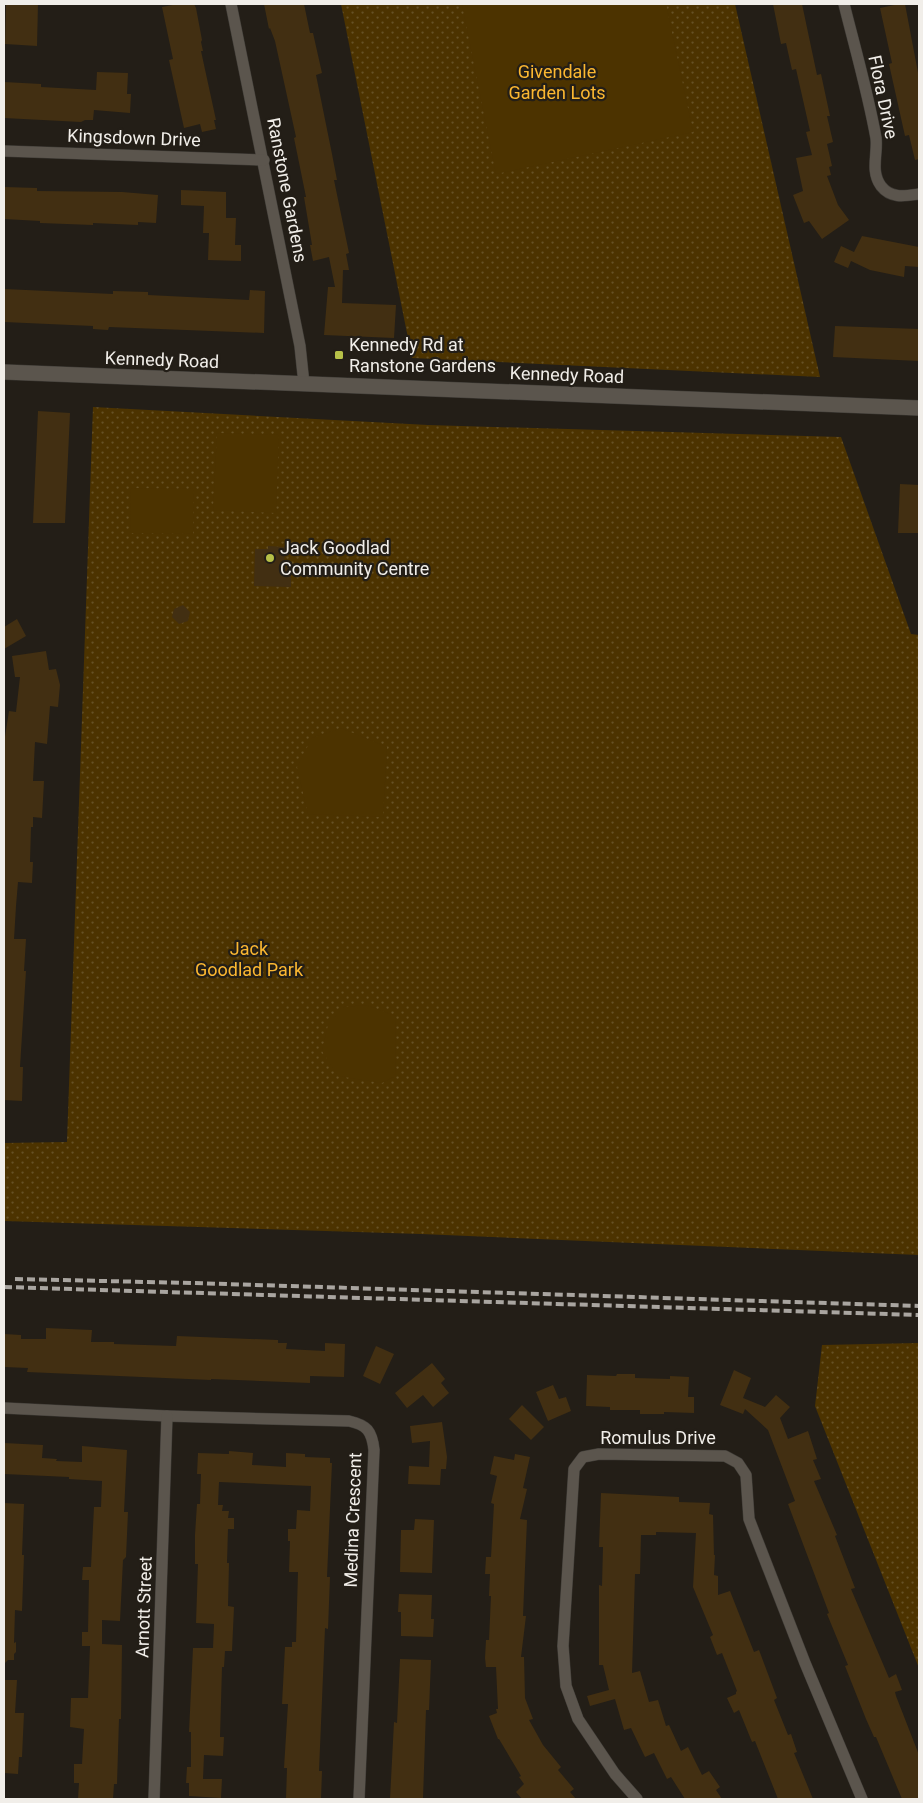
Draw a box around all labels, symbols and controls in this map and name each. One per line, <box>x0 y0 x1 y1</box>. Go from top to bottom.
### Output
street label: Flora Drive <box>864 53 903 141</box>
park label: Givendale Garden Lots <box>508 61 606 103</box>
street label: Ranstone Gardens <box>263 116 312 264</box>
street label: Kingsdown Drive <box>67 125 201 150</box>
place label: Kennedy Rd at Ranstone Gardens <box>349 334 496 376</box>
street label: Kennedy Road <box>104 347 220 372</box>
marker: Kennedy Rd at Ranstone Gardens <box>333 349 345 361</box>
street label: Kennedy Road <box>509 362 625 387</box>
place label: Jack Goodlad Community Centre <box>280 537 429 579</box>
marker: Jack Goodlad Community Centre <box>264 552 276 564</box>
park label: Jack Goodlad Park <box>195 938 304 980</box>
street label: Romulus Drive <box>600 1427 716 1448</box>
street label: Medina Crescent <box>340 1452 365 1588</box>
street label: Arnott Street <box>131 1556 156 1658</box>

